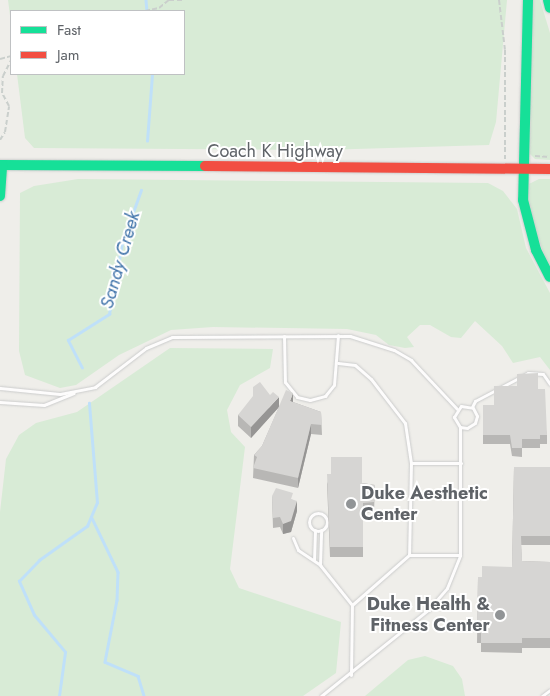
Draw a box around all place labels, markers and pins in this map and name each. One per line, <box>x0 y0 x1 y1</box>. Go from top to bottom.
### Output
place label: Duke Aesthetic Center <box>361 483 488 526</box>
marker: Duke Aesthetic Center <box>345 498 357 510</box>
place label: Duke Health & Fitness Center <box>367 594 490 636</box>
marker: Duke Health & Fitness Center <box>494 609 506 621</box>

